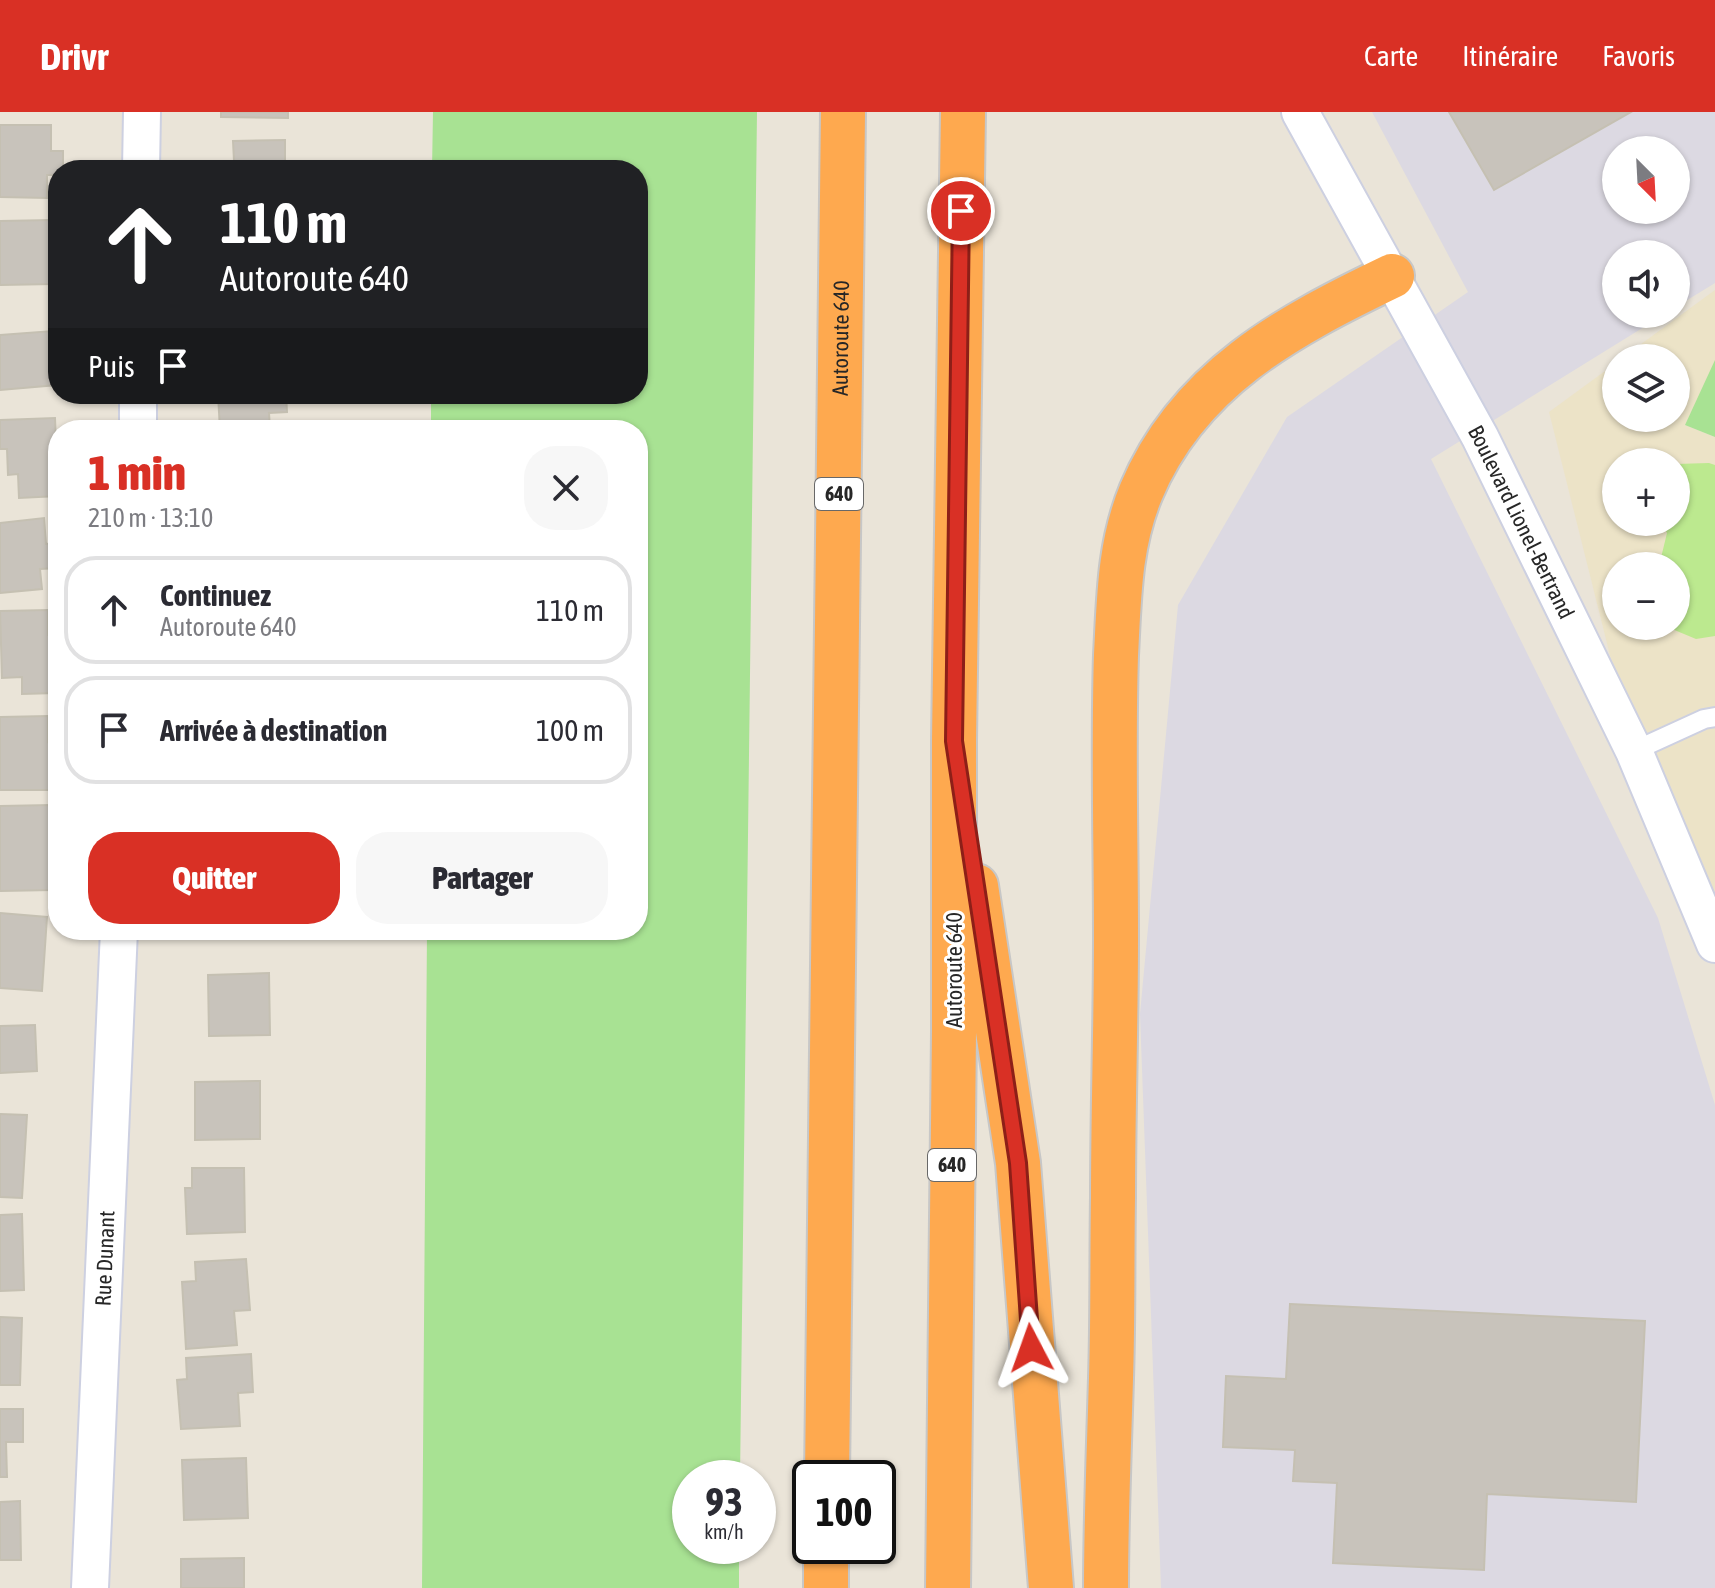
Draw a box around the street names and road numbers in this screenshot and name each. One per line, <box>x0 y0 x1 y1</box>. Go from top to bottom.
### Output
street label: Autoroute 640 <box>827 280 854 396</box>
street label: Boulevard Lionel-Bertrand <box>1463 420 1580 623</box>
road number: 640 <box>815 478 863 510</box>
street label: Autoroute 640 <box>941 912 967 1028</box>
road number: 640 <box>928 1149 976 1181</box>
street label: Rue Dunant <box>89 1210 120 1307</box>

